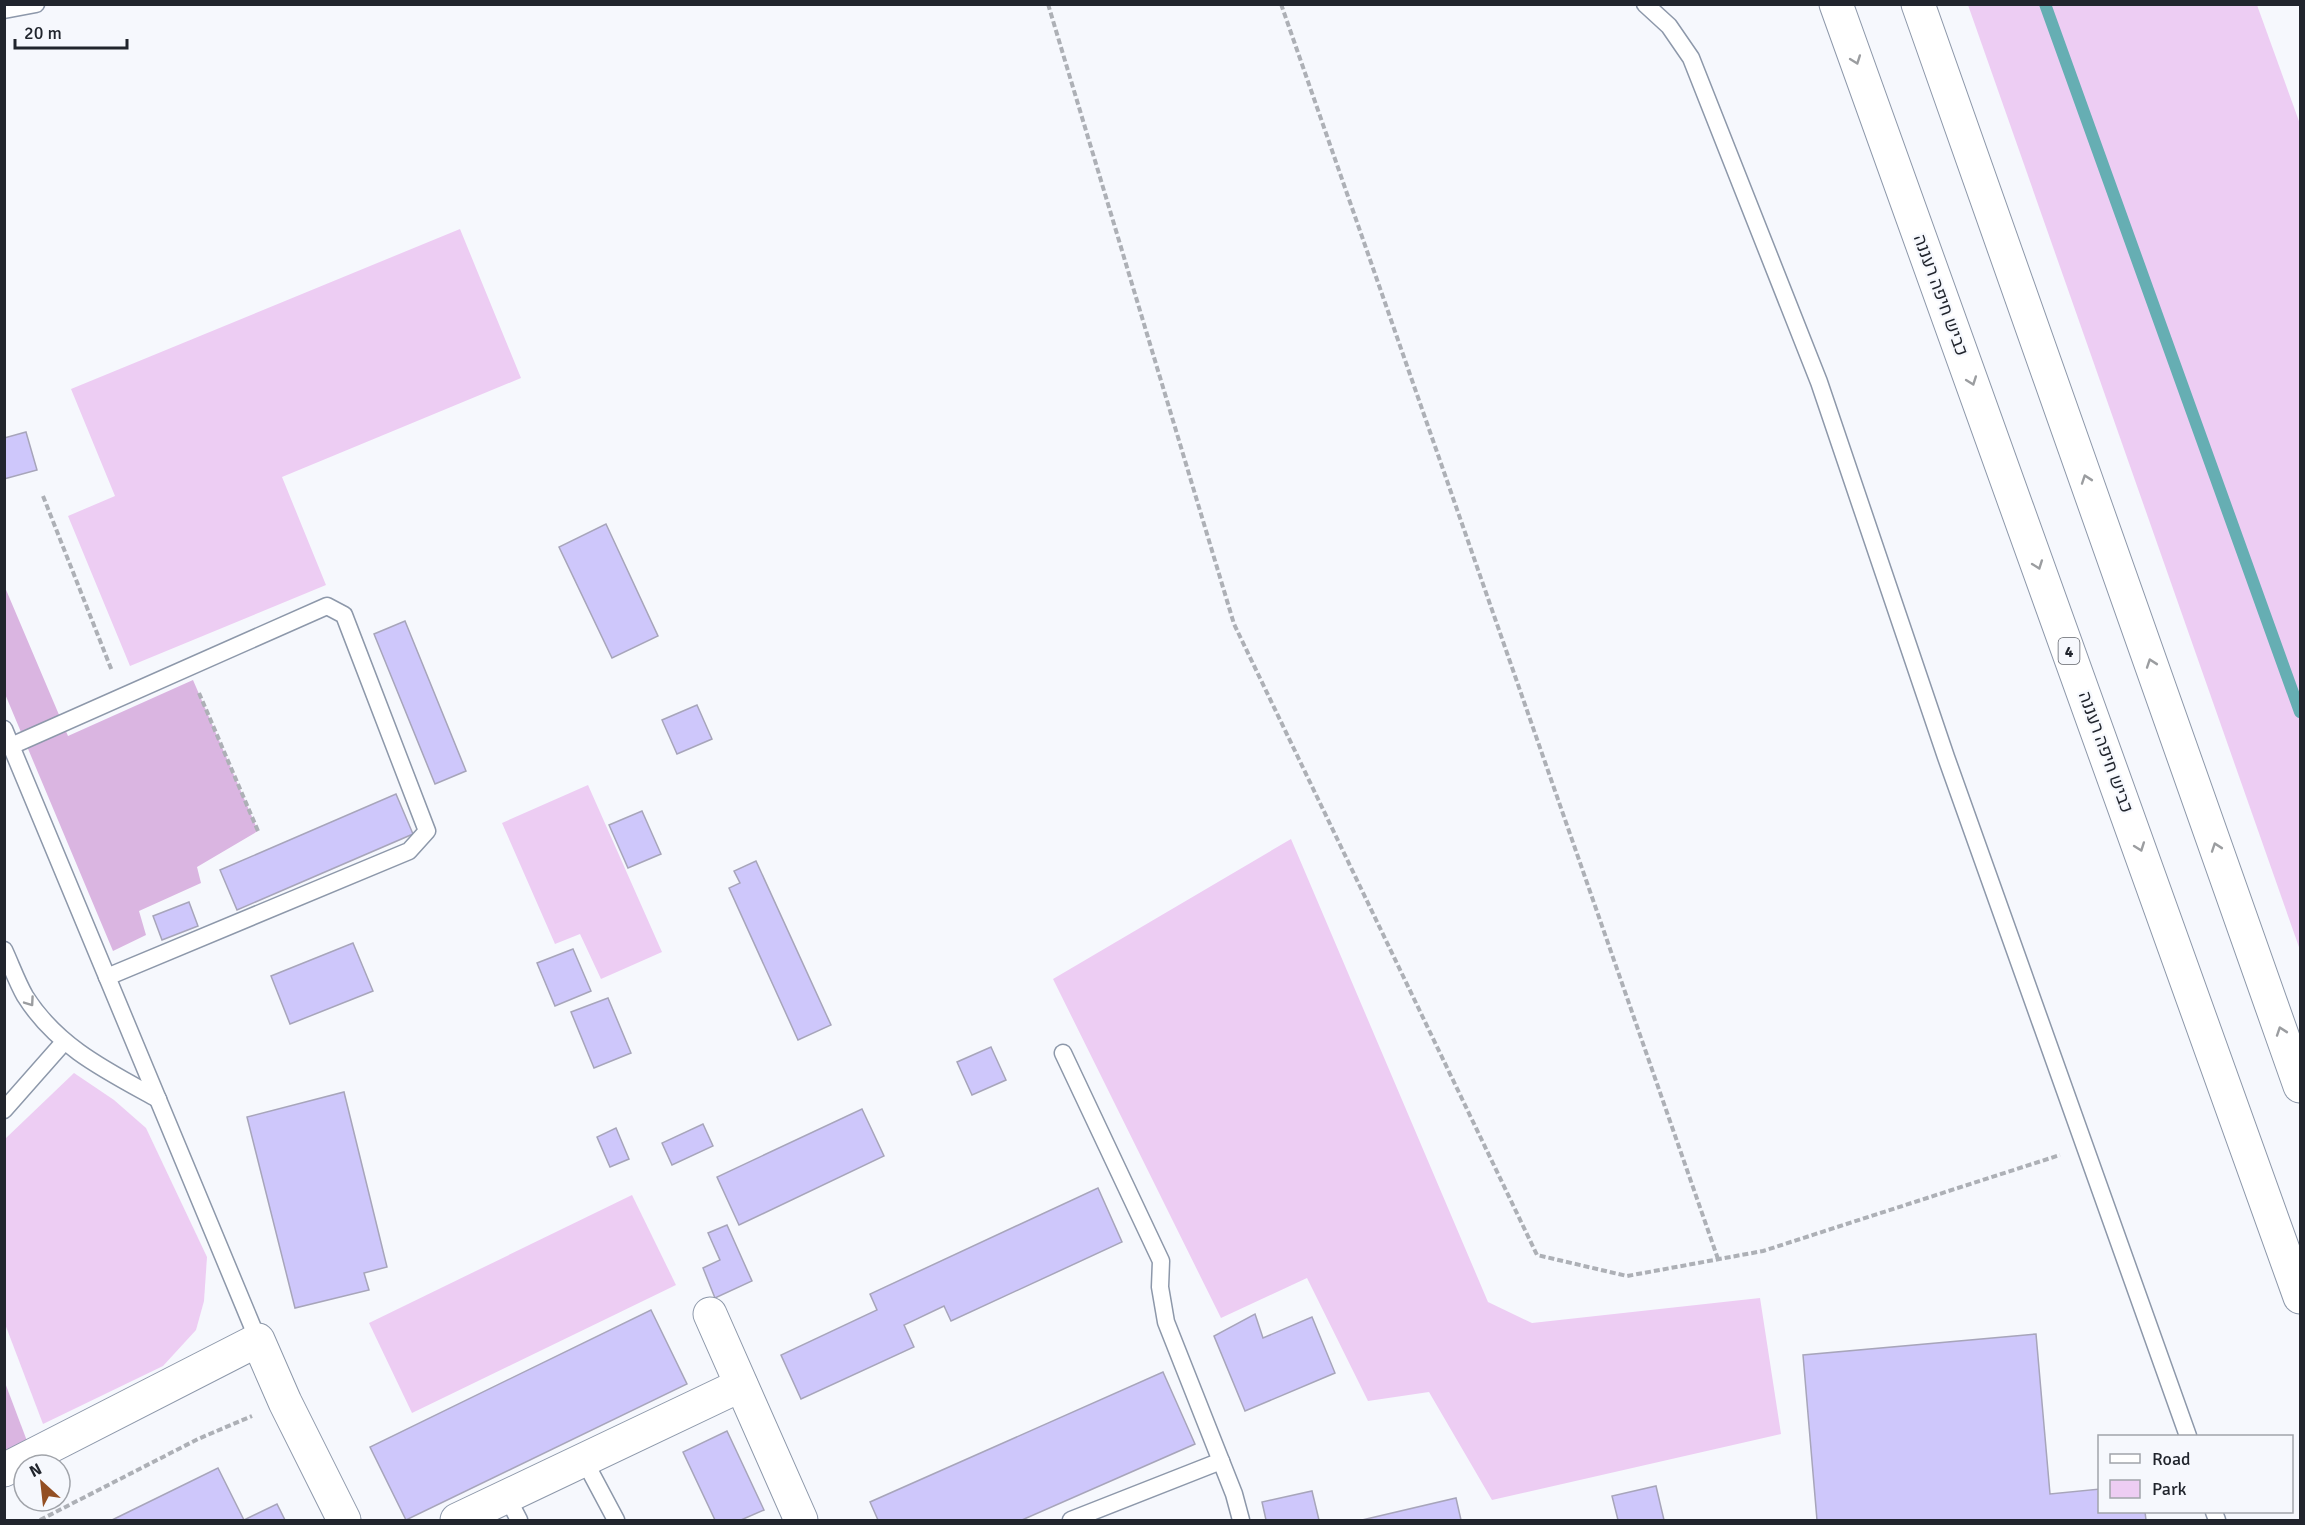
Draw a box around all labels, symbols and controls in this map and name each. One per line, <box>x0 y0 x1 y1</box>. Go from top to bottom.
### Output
scale bar <box>15 12 128 50</box>
text: 20 m <box>24 22 62 44</box>
one-way arrow <box>1849 54 1862 64</box>
street label: כביש חיפה רעננה <box>1909 231 1973 359</box>
one-way arrow <box>1965 375 1978 386</box>
one-way arrow <box>2081 474 2094 485</box>
one-way arrow <box>2031 559 2044 570</box>
road number: 4 <box>2058 638 2080 664</box>
one-way arrow <box>2146 658 2159 669</box>
street label: כביש חיפה רעננה <box>2074 688 2138 816</box>
one-way arrow <box>2132 841 2145 852</box>
one-way arrow <box>2211 842 2224 853</box>
one-way arrow <box>23 996 34 1007</box>
one-way arrow <box>2276 1026 2289 1037</box>
legend <box>2098 1435 2293 1513</box>
text: Road <box>2152 1448 2191 1470</box>
north arrow <box>12 1453 72 1513</box>
text: N <box>26 1459 45 1482</box>
text: Park <box>2152 1478 2187 1500</box>

